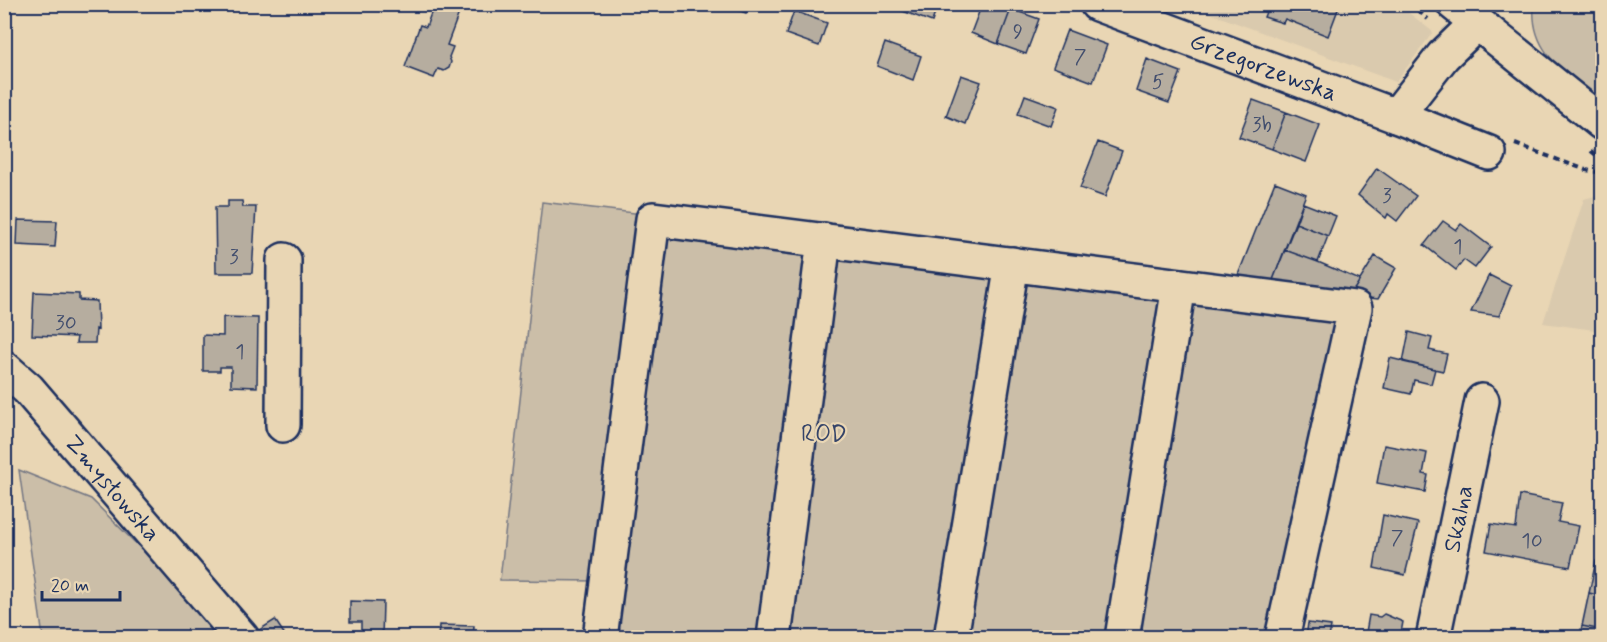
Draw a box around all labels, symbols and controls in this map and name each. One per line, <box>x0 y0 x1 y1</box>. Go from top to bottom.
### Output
house number: 9 <box>1013 18 1023 46</box>
street label: Grzegorzewska <box>1185 26 1341 110</box>
house number: 7 <box>1074 43 1087 71</box>
house number: 5 <box>1152 68 1164 96</box>
house number: 3b <box>1252 111 1272 139</box>
house number: 3 <box>1382 182 1392 210</box>
house number: 1 <box>1453 233 1463 261</box>
house number: 3 <box>229 243 239 271</box>
house number: 30 <box>55 309 77 337</box>
house number: 1 <box>235 338 245 366</box>
park label: ROD <box>801 419 847 450</box>
street label: Zmysłowska <box>57 428 166 549</box>
street label: Skalna <box>1437 482 1481 555</box>
house number: 7 <box>1391 524 1404 552</box>
house number: 10 <box>1521 527 1543 555</box>
scale bar <box>42 564 120 602</box>
text: 20 m <box>51 574 89 598</box>

